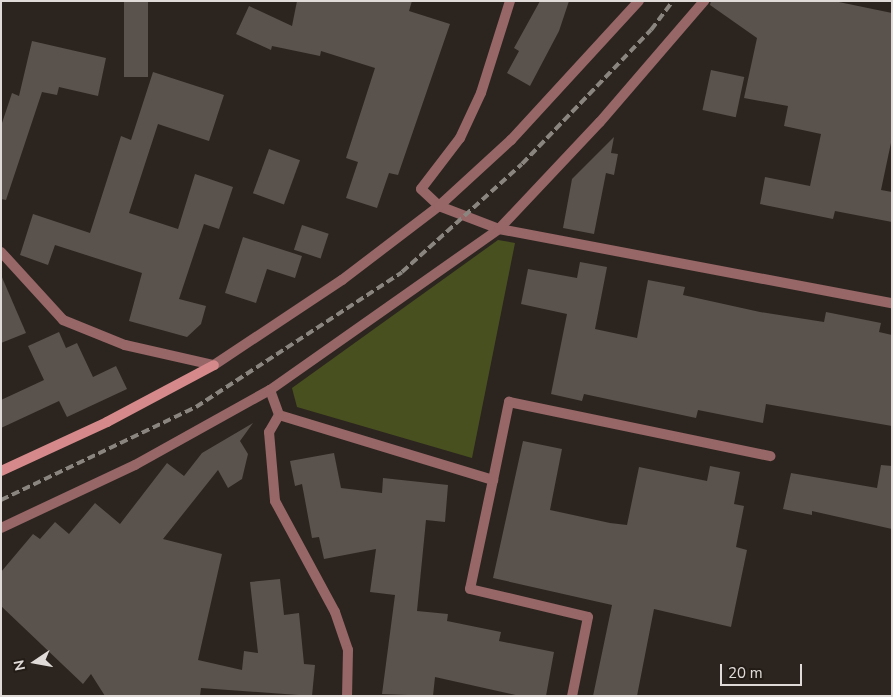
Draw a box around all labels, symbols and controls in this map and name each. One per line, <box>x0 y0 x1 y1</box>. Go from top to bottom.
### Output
north arrow <box>10 637 60 687</box>
scale bar <box>723 654 806 686</box>
text: N <box>9 658 30 672</box>
text: 20 m <box>728 663 763 683</box>

